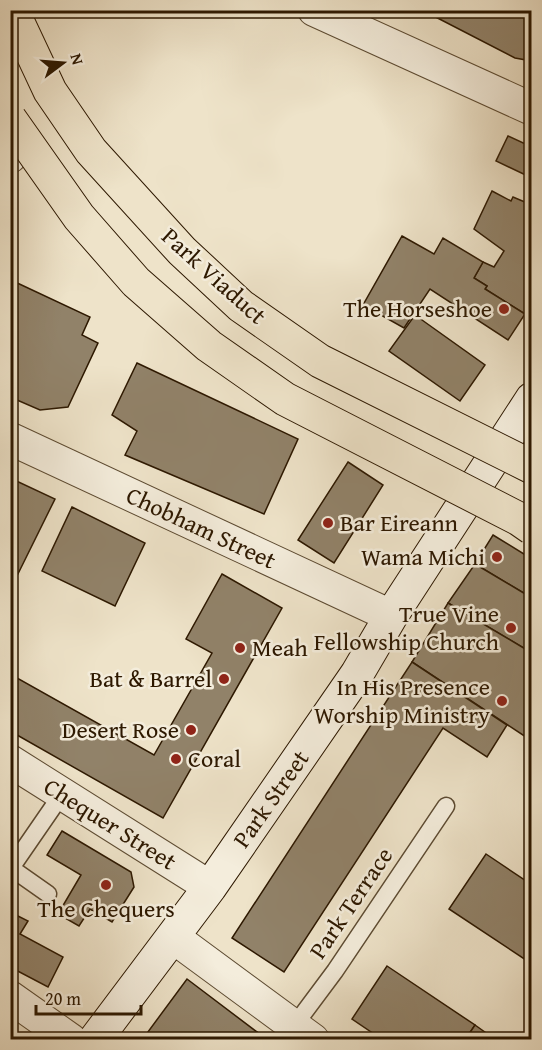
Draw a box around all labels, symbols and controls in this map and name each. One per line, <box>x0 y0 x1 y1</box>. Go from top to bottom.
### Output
north arrow <box>33 33 93 93</box>
text: N <box>64 50 91 68</box>
street label: Park Viaduct <box>154 219 275 333</box>
place label: The Horseshoe <box>343 291 492 326</box>
marker: The Horseshoe <box>497 302 511 316</box>
street label: Chobham Street <box>121 478 282 578</box>
place label: Bar Eireann <box>340 505 459 540</box>
marker: Bar Eireann <box>321 516 335 530</box>
place label: Wama Michi <box>361 539 485 574</box>
marker: Wama Michi <box>490 550 504 564</box>
place label: True Vine Fellowship Church <box>314 596 500 659</box>
marker: True Vine Fellowship Church <box>504 621 518 635</box>
place label: Meah <box>252 630 308 665</box>
marker: Meah <box>233 641 247 655</box>
place label: Bat & Barrel <box>89 661 212 696</box>
place label: In His Presence Worship Ministry <box>314 669 490 732</box>
marker: Bat & Barrel <box>217 672 231 686</box>
marker: In His Presence Worship Ministry <box>495 694 509 708</box>
place label: Desert Rose <box>62 712 179 747</box>
marker: Desert Rose <box>184 723 198 737</box>
place label: Coral <box>188 741 241 776</box>
street label: Park Street <box>224 742 317 855</box>
marker: Coral <box>169 752 183 766</box>
street label: Chequer Street <box>37 769 184 879</box>
street label: Park Terrace <box>300 840 401 966</box>
marker: The Chequers <box>99 878 113 892</box>
place label: The Chequers <box>37 891 175 926</box>
scale bar <box>36 978 141 1016</box>
text: 20 m <box>45 985 81 1012</box>

